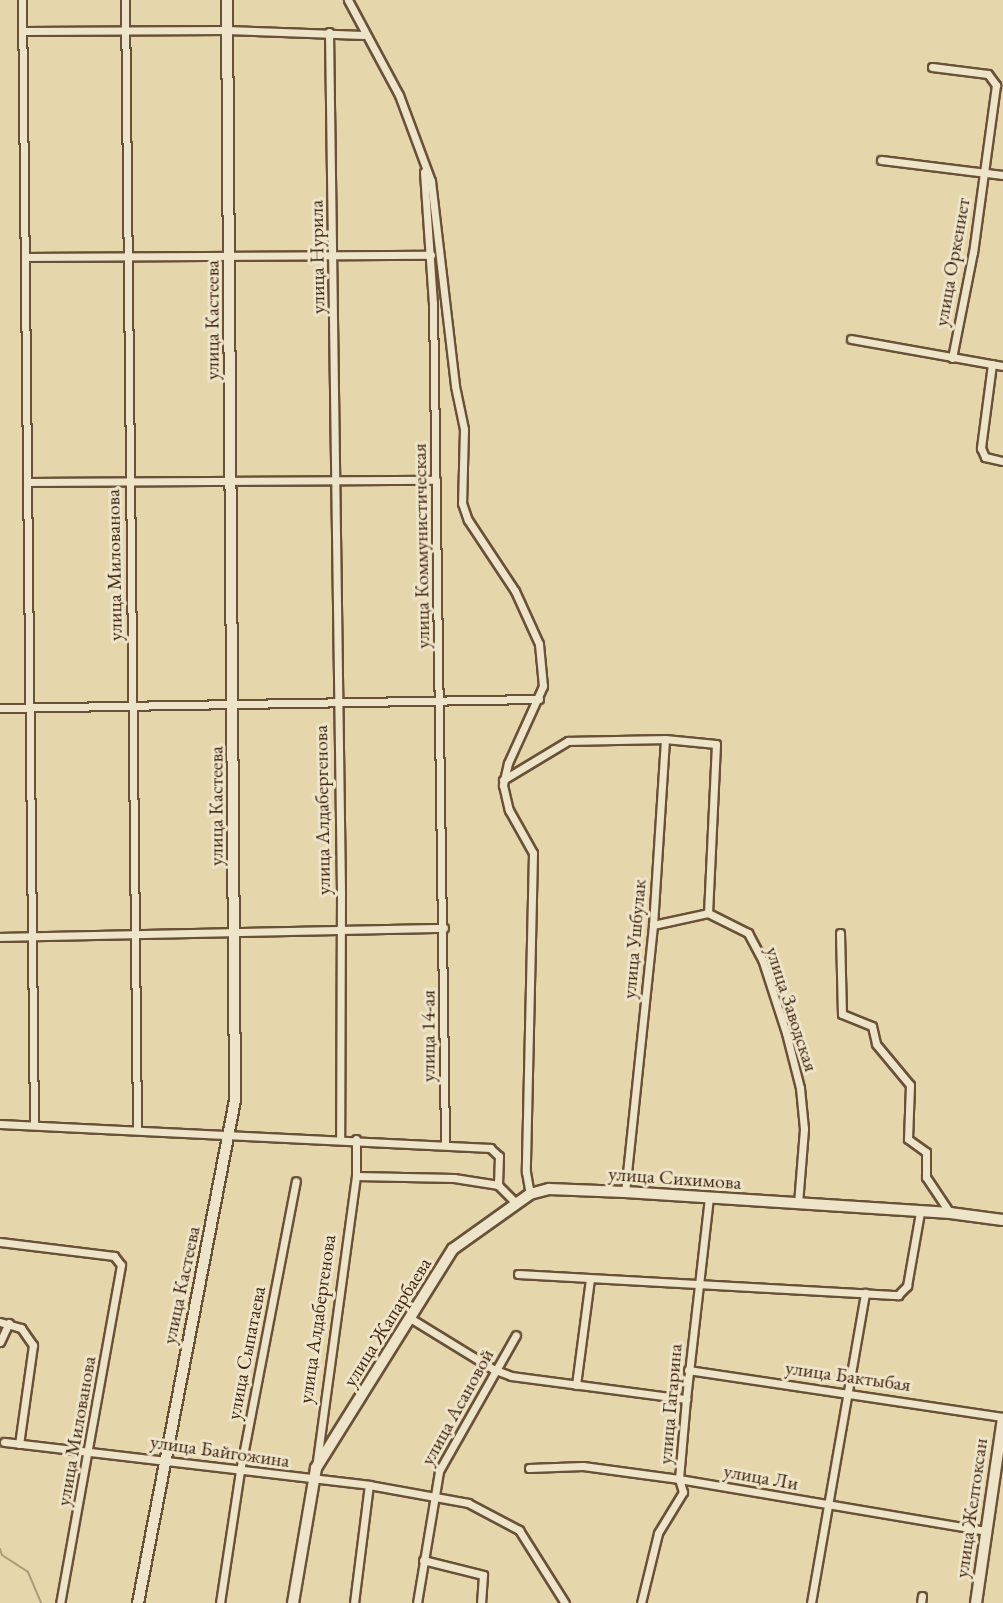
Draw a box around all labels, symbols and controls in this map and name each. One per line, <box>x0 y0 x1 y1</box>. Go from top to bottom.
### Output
street label: улица Оркениет <box>929 196 975 328</box>
street label: улица Нурила <box>304 200 330 314</box>
street label: улица Кастеева <box>200 260 224 380</box>
street label: улица Коммунистическая <box>407 443 435 649</box>
street label: улица Милованова <box>101 489 127 641</box>
street label: улица Алдабергенова <box>309 725 335 895</box>
street label: улица Кастеева <box>204 746 228 866</box>
street label: улица Ушбулак <box>617 878 651 1000</box>
street label: улица Заводская <box>761 944 823 1074</box>
street label: улица 14-ая <box>416 990 440 1082</box>
street label: улица Сихимова <box>608 1161 742 1195</box>
street label: улица Кастеева <box>157 1224 205 1346</box>
street label: улица Алдабергенова <box>293 1233 341 1405</box>
street label: улица Жапарбаева <box>338 1253 436 1391</box>
street label: улица Сыпатаева <box>221 1284 271 1422</box>
street label: улица Гагарина <box>653 1343 687 1465</box>
street label: улица Асановой <box>415 1344 499 1470</box>
street label: улица Милованова <box>51 1354 101 1508</box>
street label: улица Бактыбая <box>784 1355 912 1397</box>
street label: улица Байгожина <box>149 1429 291 1473</box>
street label: улица Желтоксан <box>949 1437 993 1579</box>
street label: улица Ли <box>722 1459 800 1495</box>

